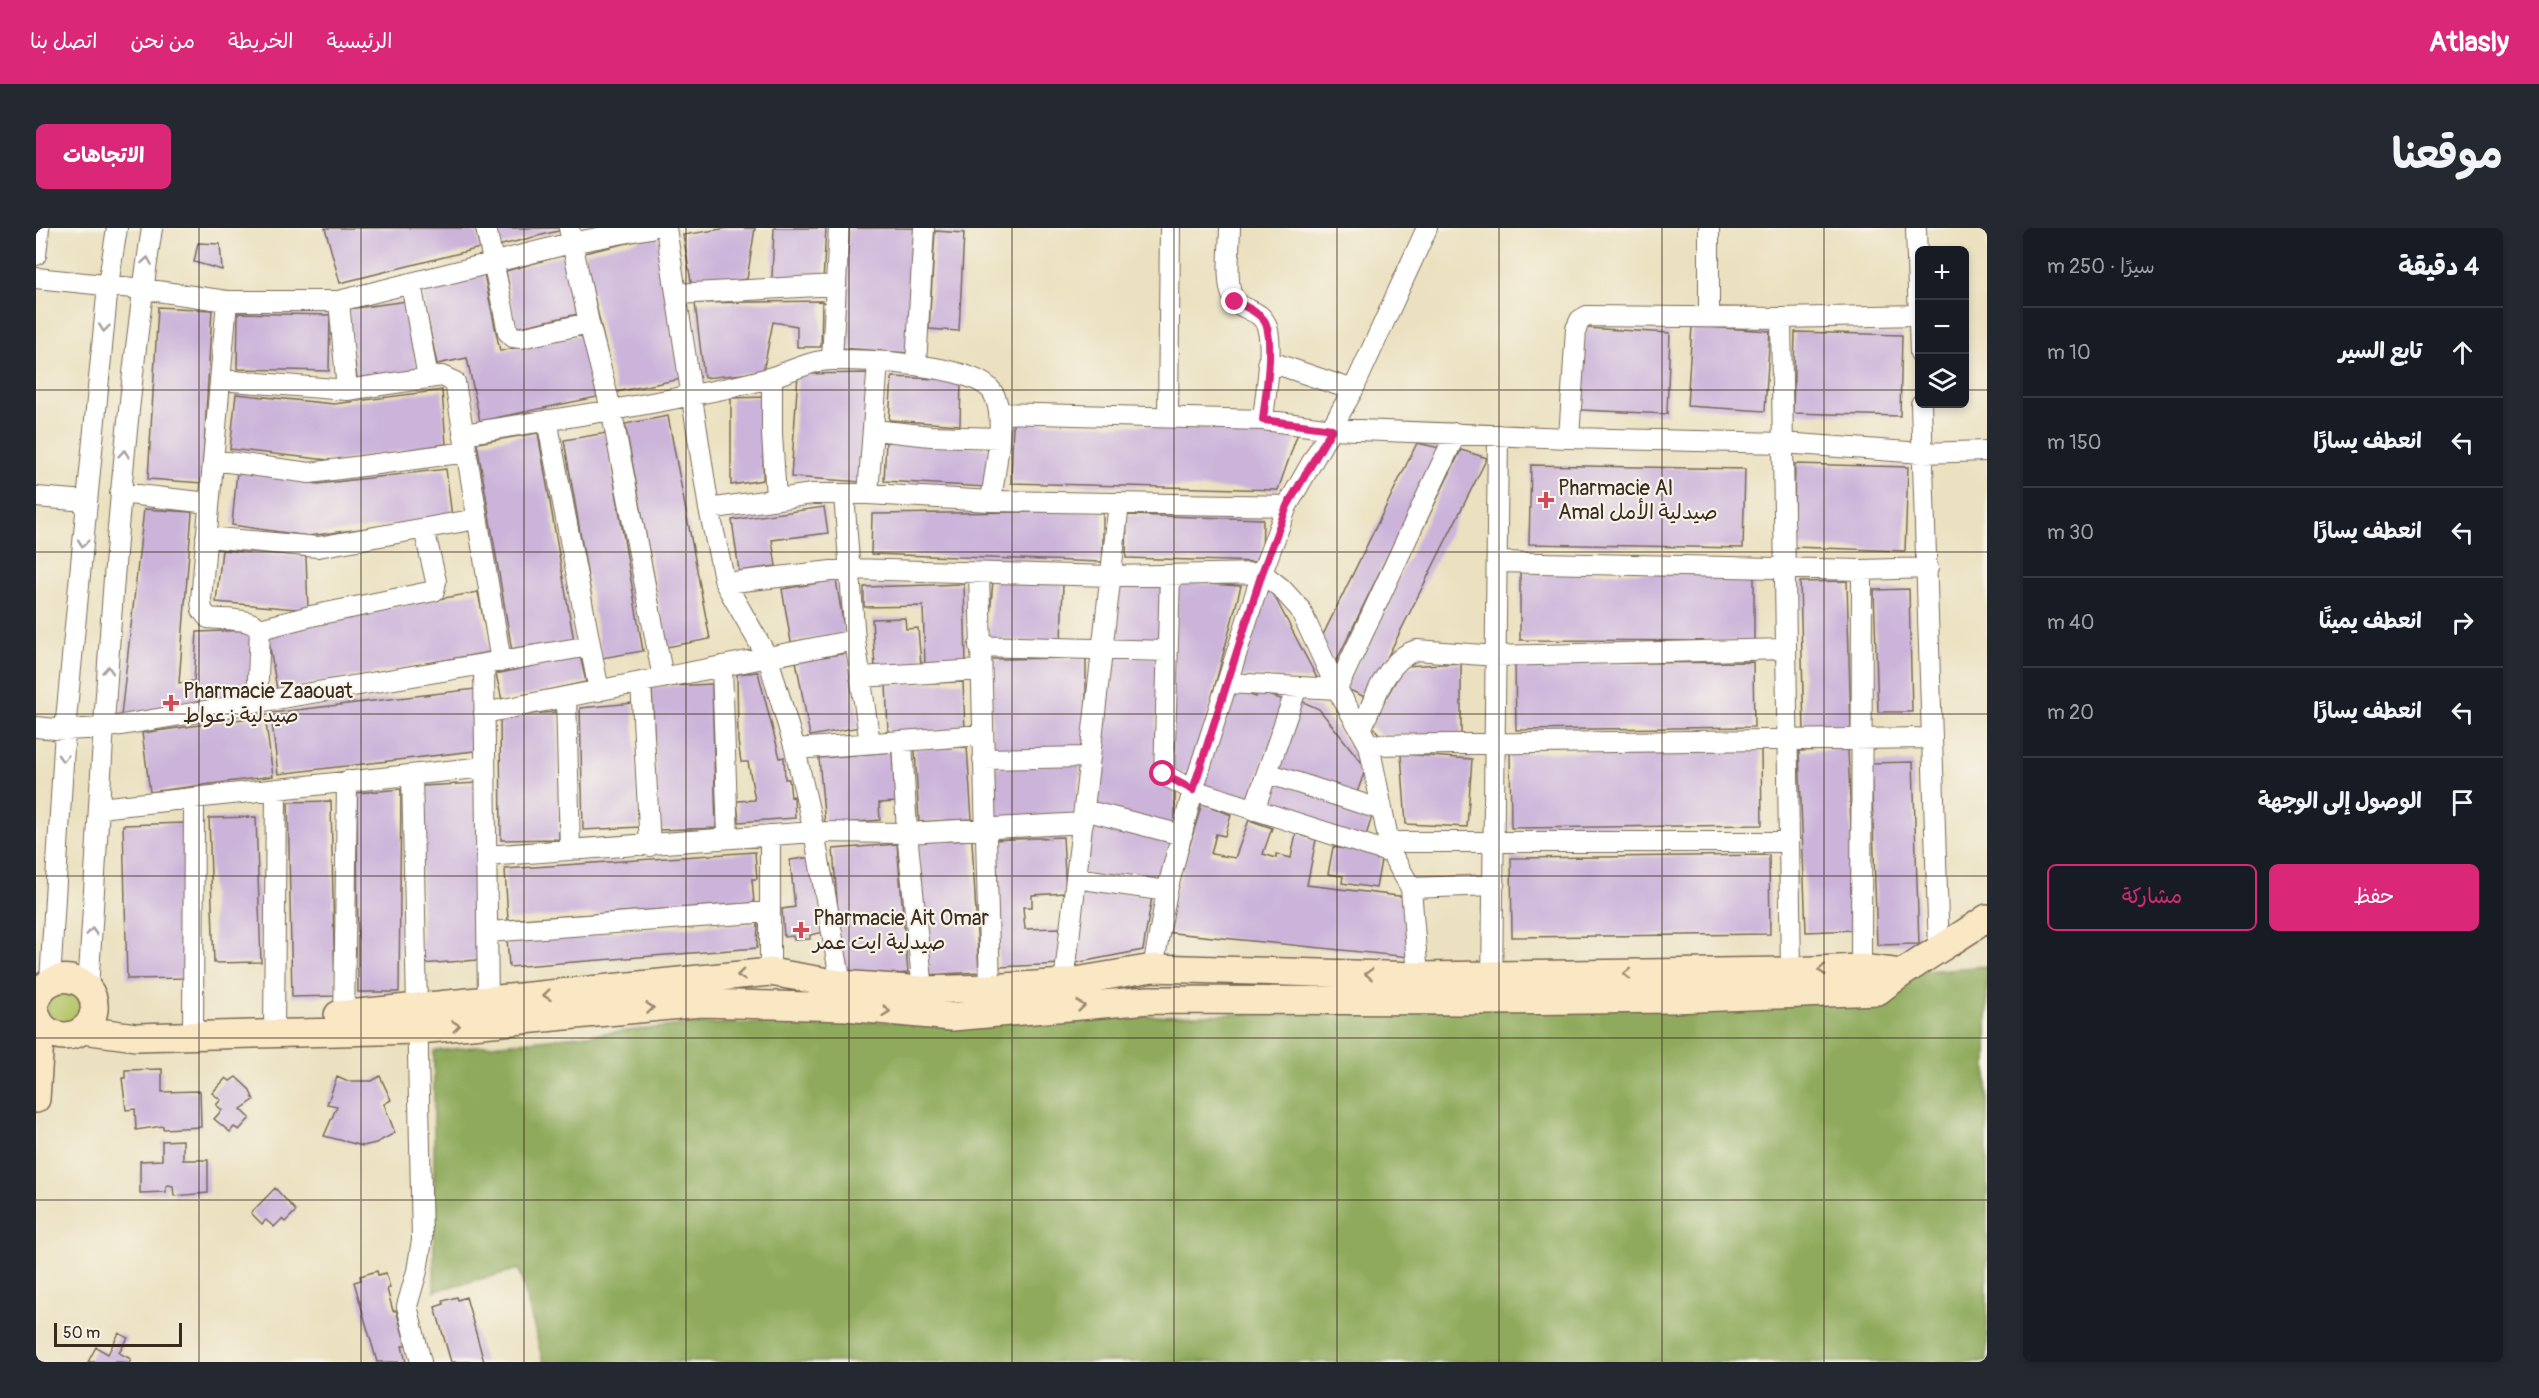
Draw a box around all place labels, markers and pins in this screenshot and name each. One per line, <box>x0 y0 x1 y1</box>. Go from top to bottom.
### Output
place label: Pharmacie Al Amal صيدلية الأمل <box>1558 475 1718 526</box>
marker: Pharmacie Al Amal صيدلية الأمل <box>1539 493 1553 507</box>
place label: Pharmacie Zaaouat صيدلية زعواط <box>183 678 353 729</box>
marker: Pharmacie Zaaouat صيدلية زعواط <box>164 696 178 710</box>
place label: Pharmacie Ait Omar صيدلية ايت عمر <box>811 905 990 956</box>
marker: Pharmacie Ait Omar صيدلية ايت عمر <box>794 923 808 937</box>

